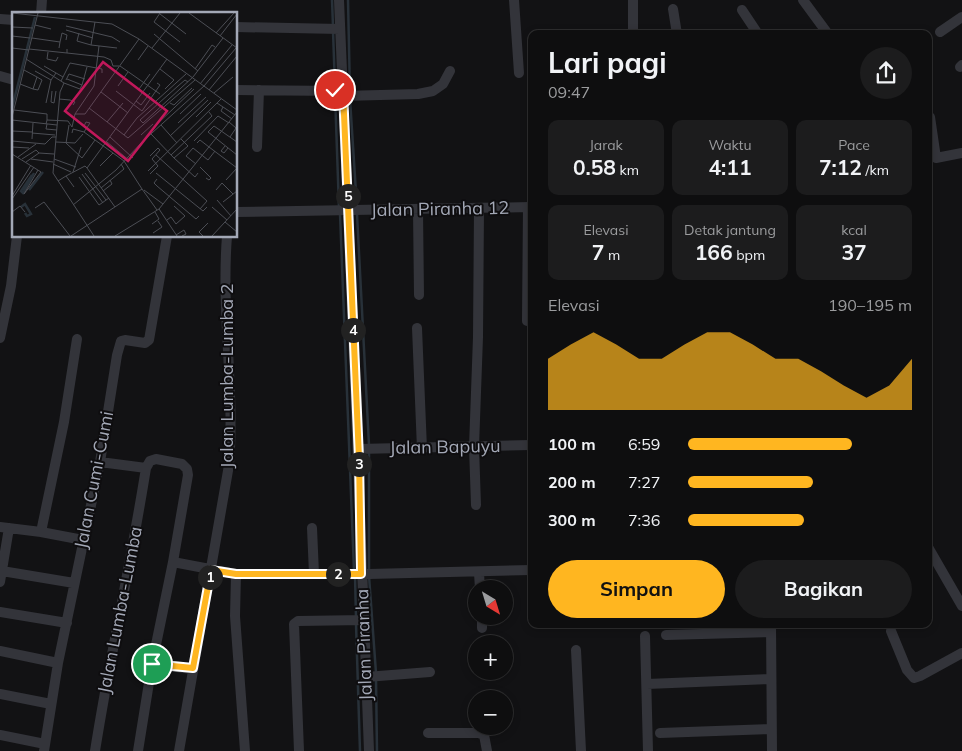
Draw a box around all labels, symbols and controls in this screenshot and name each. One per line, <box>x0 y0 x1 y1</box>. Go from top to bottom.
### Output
inset map <box>12 12 238 238</box>
text: Lari pagi <box>548 45 666 80</box>
button: share <box>860 47 912 99</box>
pin <box>314 69 356 111</box>
icon: check <box>321 76 349 104</box>
text: 09:47 <box>548 82 590 102</box>
text: Jarak <box>589 136 623 154</box>
text: Waktu <box>708 136 752 154</box>
text: Pace <box>838 136 870 154</box>
text: 0.58 <box>573 154 616 180</box>
text: 4:11 <box>708 154 752 180</box>
text: 7:12 <box>819 154 862 180</box>
text: km <box>616 161 639 179</box>
text: /km <box>862 161 889 179</box>
pin: 5 <box>336 184 360 208</box>
text: 5 <box>344 187 353 205</box>
street label: Jalan Piranha 12 <box>371 196 509 221</box>
text: Elevasi <box>583 221 629 239</box>
text: Detak jantung <box>684 221 776 239</box>
text: kcal <box>841 221 867 239</box>
text: 7 <box>592 239 604 265</box>
text: 166 <box>695 239 733 265</box>
text: 37 <box>841 239 867 265</box>
text: m <box>604 246 620 264</box>
text: bpm <box>733 246 765 264</box>
street label: Jalan Lumba-Lumba 2 <box>215 283 238 469</box>
text: Elevasi <box>548 295 600 315</box>
text: 190–195 m <box>828 295 912 315</box>
pin: 4 <box>340 318 366 342</box>
text: 4 <box>349 321 358 339</box>
street label: Jalan Cumi-Cumi <box>69 409 118 551</box>
street label: Jalan Bapuyu <box>389 434 501 459</box>
text: 100 m <box>548 434 596 454</box>
text: 6:59 <box>628 434 660 454</box>
pin: 3 <box>346 452 372 476</box>
text: 3 <box>355 455 364 473</box>
text: 200 m <box>548 472 596 492</box>
text: 7:27 <box>628 472 660 492</box>
text: 300 m <box>548 510 596 530</box>
text: 7:36 <box>628 510 660 530</box>
street label: Jalan Lumba-Lumba <box>92 524 147 695</box>
button: Simpan <box>548 560 725 618</box>
button: Bagikan <box>735 560 912 618</box>
pin: 2 <box>326 562 350 586</box>
pin: 1 <box>198 564 222 590</box>
text: 2 <box>334 565 343 583</box>
text: 1 <box>206 568 215 586</box>
north arrow <box>468 580 512 625</box>
map controls <box>468 580 513 735</box>
street label: Jalan Piranha <box>350 589 377 701</box>
button: + <box>468 635 513 680</box>
pin <box>131 643 173 685</box>
icon: arrive <box>138 650 166 678</box>
button: − <box>468 690 513 735</box>

